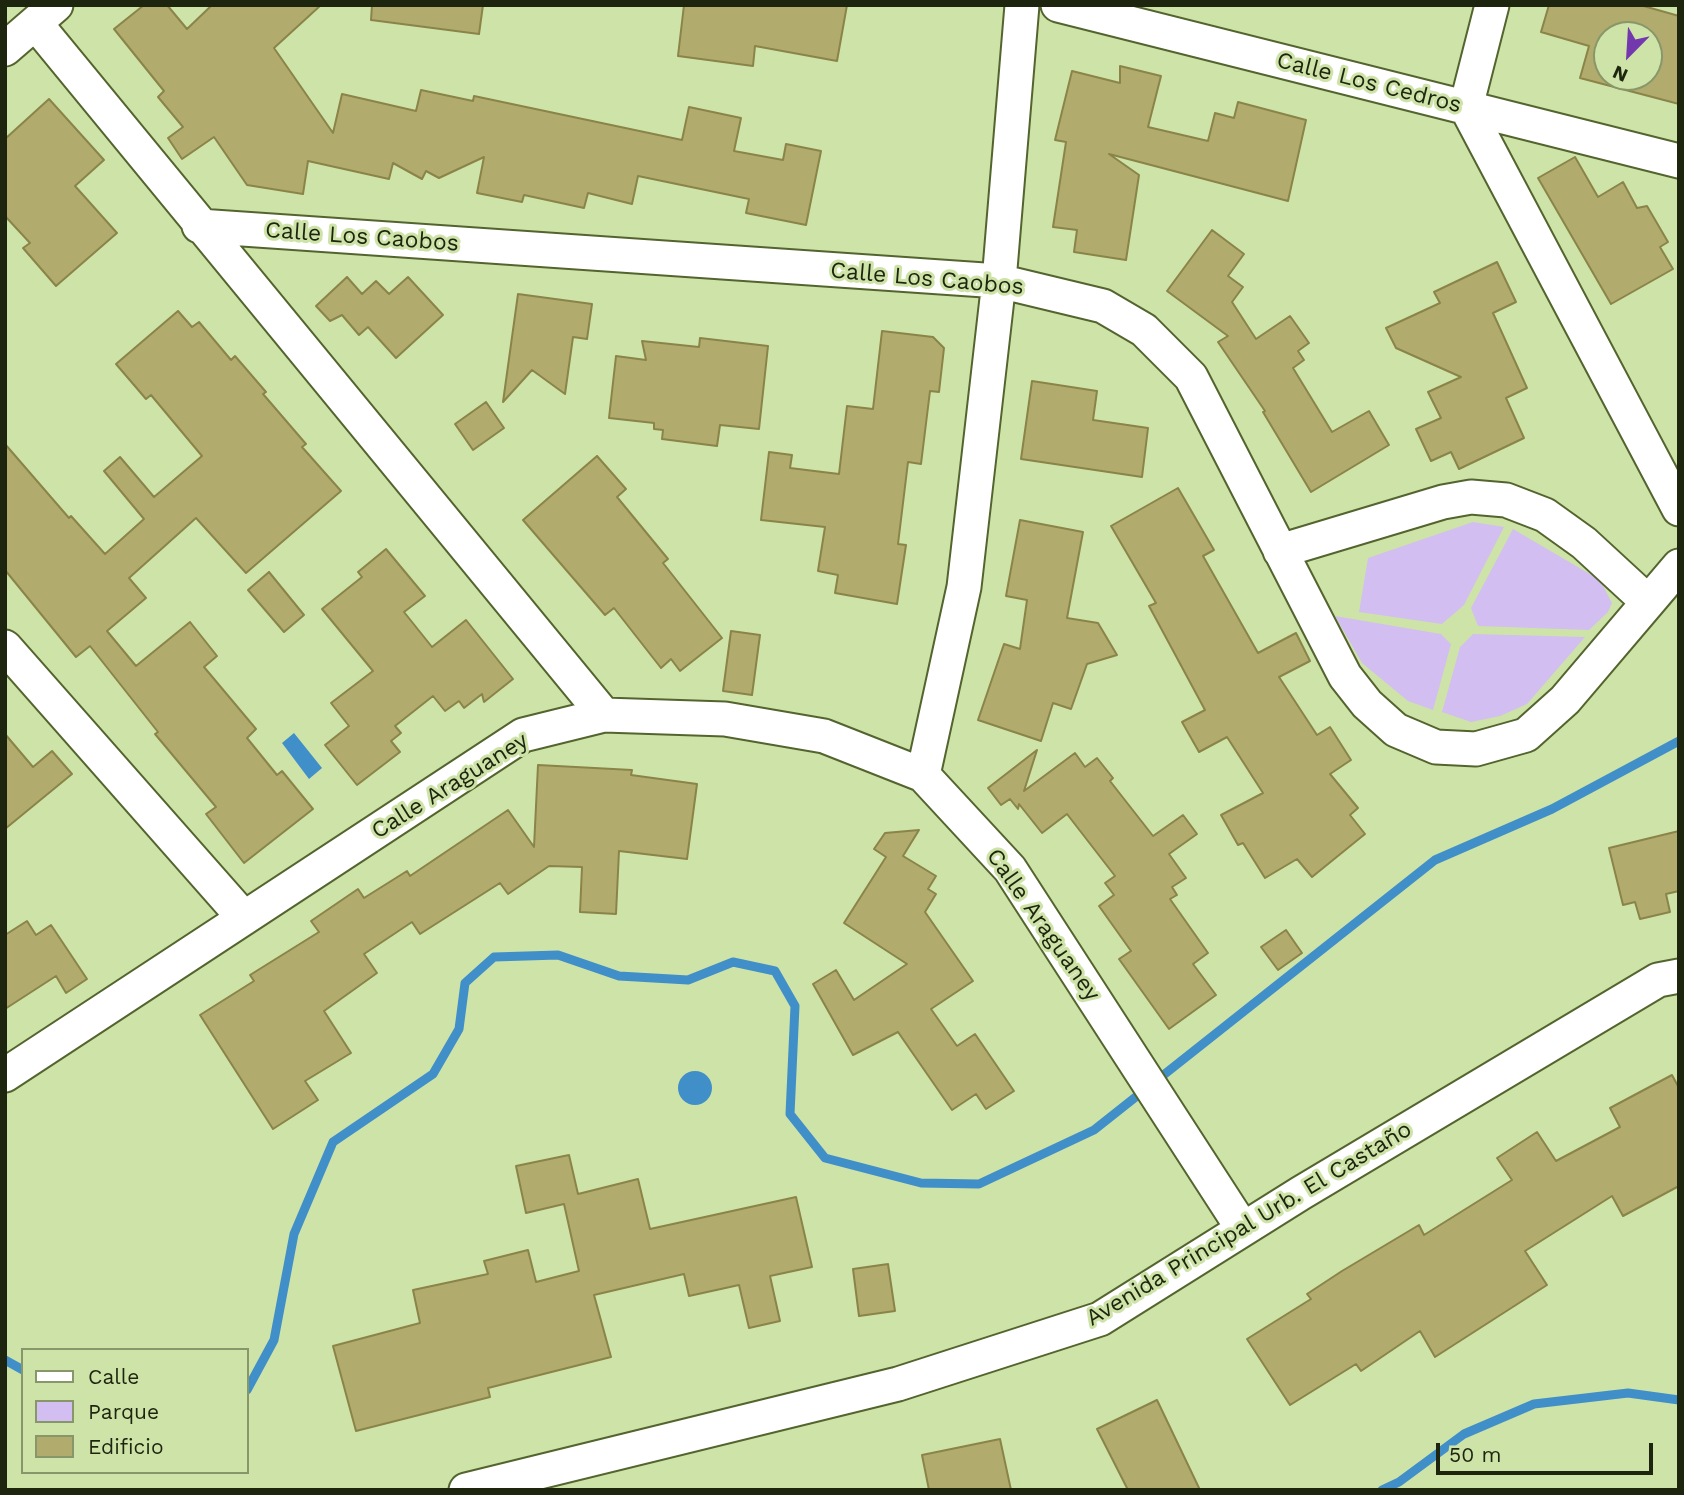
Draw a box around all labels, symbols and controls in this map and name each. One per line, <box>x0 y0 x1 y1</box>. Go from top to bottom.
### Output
north arrow <box>1593 21 1663 91</box>
street label: Calle Los Cedros <box>1274 47 1464 119</box>
text: N <box>1609 60 1631 87</box>
street label: Calle Los Caobos <box>264 216 460 258</box>
street label: Calle Los Caobos <box>829 257 1025 301</box>
street label: Calle Araguaney <box>367 727 533 845</box>
street label: Calle Araguaney <box>980 844 1106 1006</box>
street label: Avenida Principal Urb. El Castaño <box>1081 1116 1417 1332</box>
legend <box>21 1348 248 1474</box>
text: Calle <box>88 1364 139 1389</box>
text: Parque <box>88 1399 159 1424</box>
scale bar <box>1439 1428 1656 1472</box>
text: Edificio <box>88 1434 164 1459</box>
text: 50 m <box>1449 1442 1501 1467</box>

